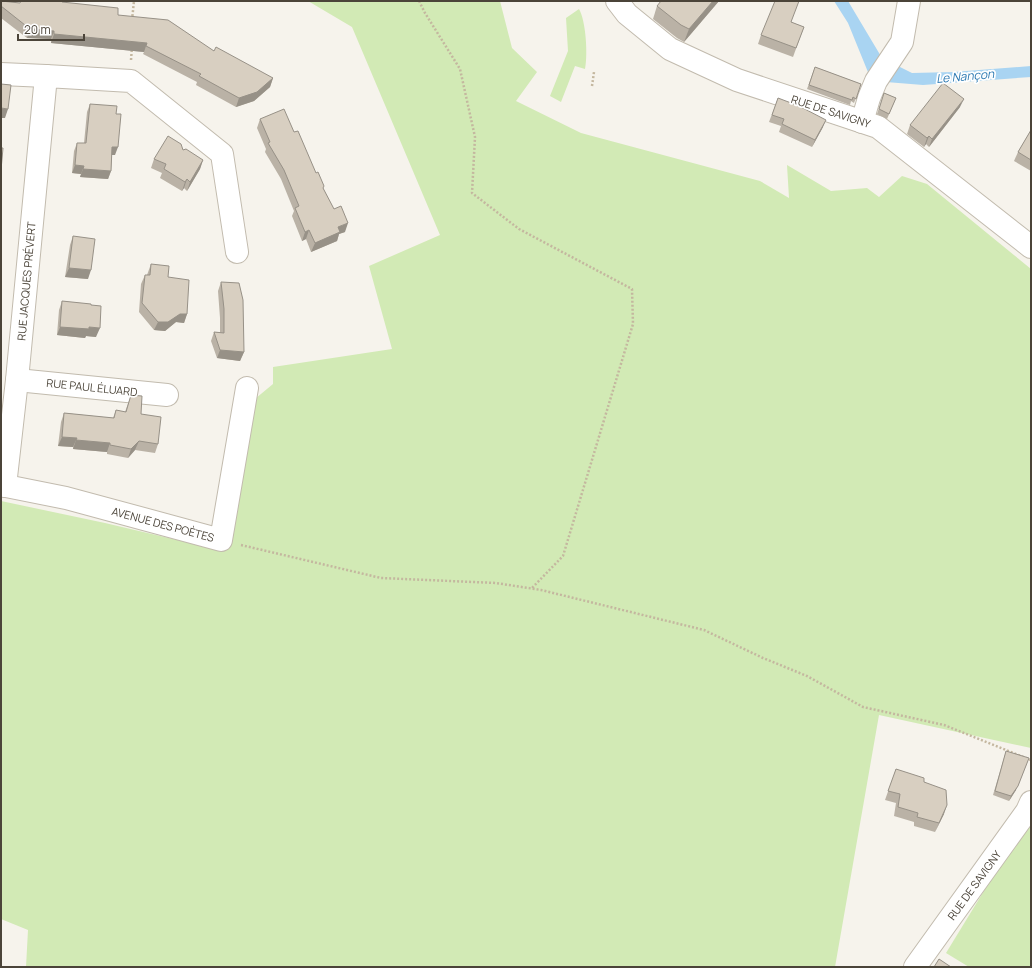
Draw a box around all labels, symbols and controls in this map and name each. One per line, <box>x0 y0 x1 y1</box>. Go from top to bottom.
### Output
scale bar <box>18 16 84 42</box>
text: 20 m <box>24 21 51 38</box>
water label: Le Nançon <box>935 65 996 87</box>
street label: RUE DE SAVIGNY <box>789 91 873 131</box>
street label: RUE JACQUES PRÉVERT <box>13 220 39 341</box>
street label: RUE PAUL ÉLUARD <box>46 375 138 399</box>
street label: AVENUE DES POÈTES <box>110 503 216 545</box>
street label: RUE DE SAVIGNY <box>944 846 1005 923</box>

